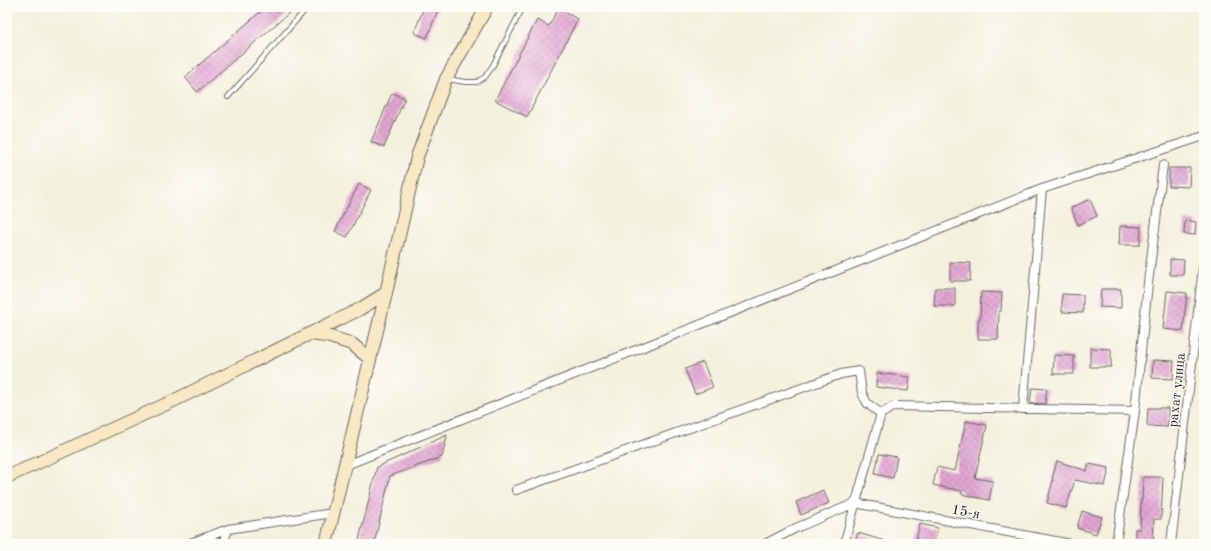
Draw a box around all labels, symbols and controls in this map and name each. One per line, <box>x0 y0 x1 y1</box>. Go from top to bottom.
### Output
street label: рахат улица <box>1166 352 1188 428</box>
street label: 15-я <box>950 502 981 522</box>

